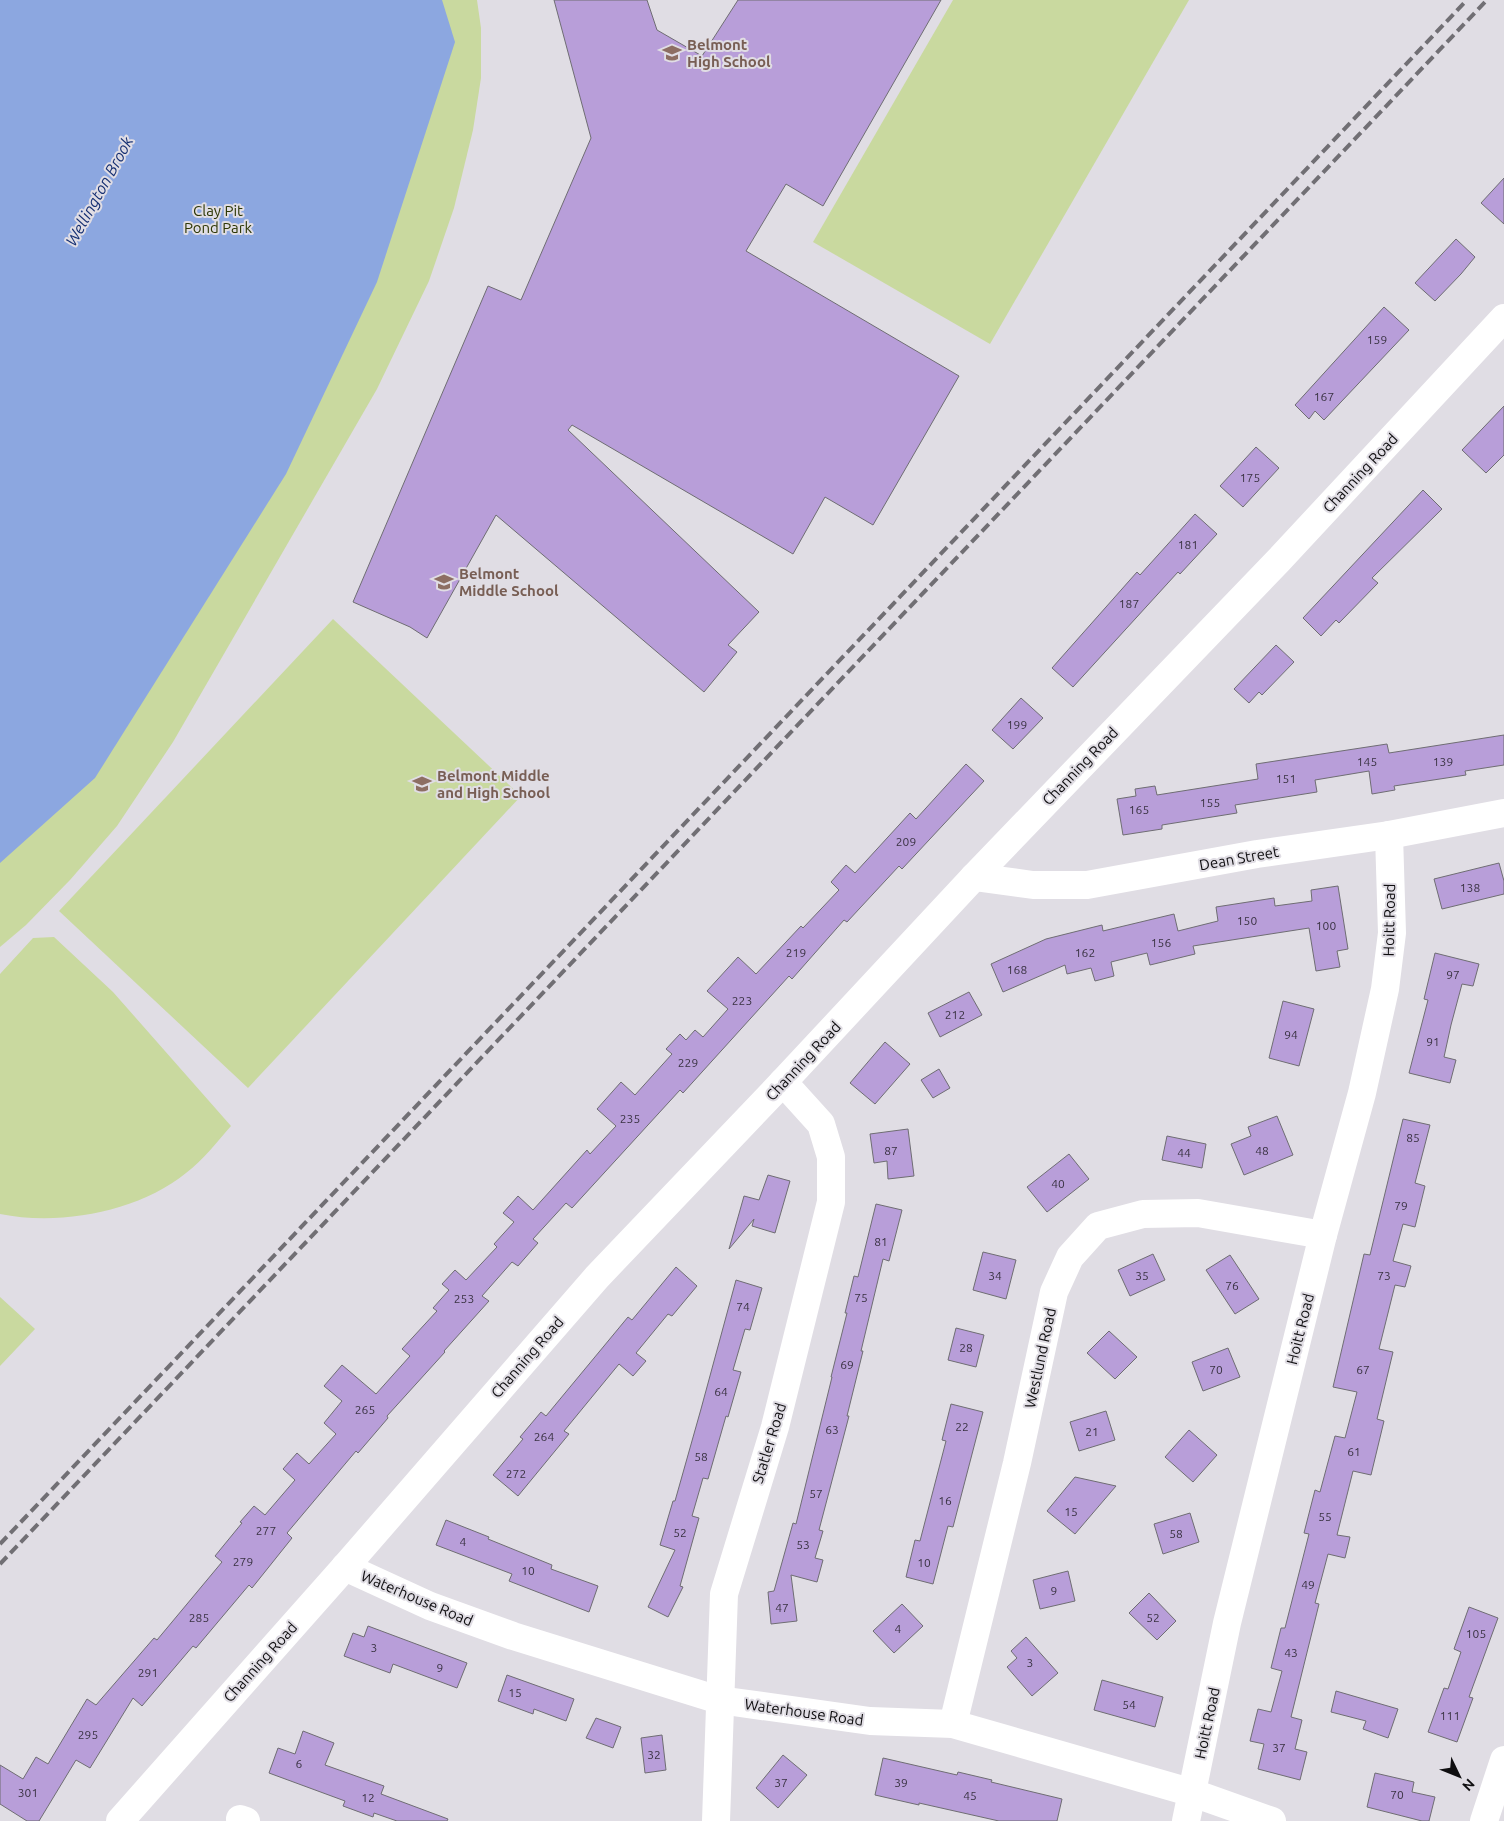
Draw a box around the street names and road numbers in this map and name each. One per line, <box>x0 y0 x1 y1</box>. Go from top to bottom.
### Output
street label: Channing Road <box>1319 430 1401 516</box>
street label: Channing Road <box>1039 724 1121 808</box>
street label: Dean Street <box>1198 843 1280 873</box>
street label: Hoitt Road <box>1380 884 1398 956</box>
street label: Channing Road <box>762 1018 844 1104</box>
street label: Hoitt Road <box>1283 1292 1317 1366</box>
street label: Westlund Road <box>1021 1306 1059 1410</box>
street label: Channing Road <box>487 1313 567 1401</box>
street label: Statler Road <box>749 1401 789 1485</box>
street label: Waterhouse Road <box>359 1567 475 1629</box>
street label: Channing Road <box>220 1619 300 1705</box>
street label: Hoitt Road <box>1191 1686 1223 1760</box>
street label: Waterhouse Road <box>743 1695 865 1729</box>

